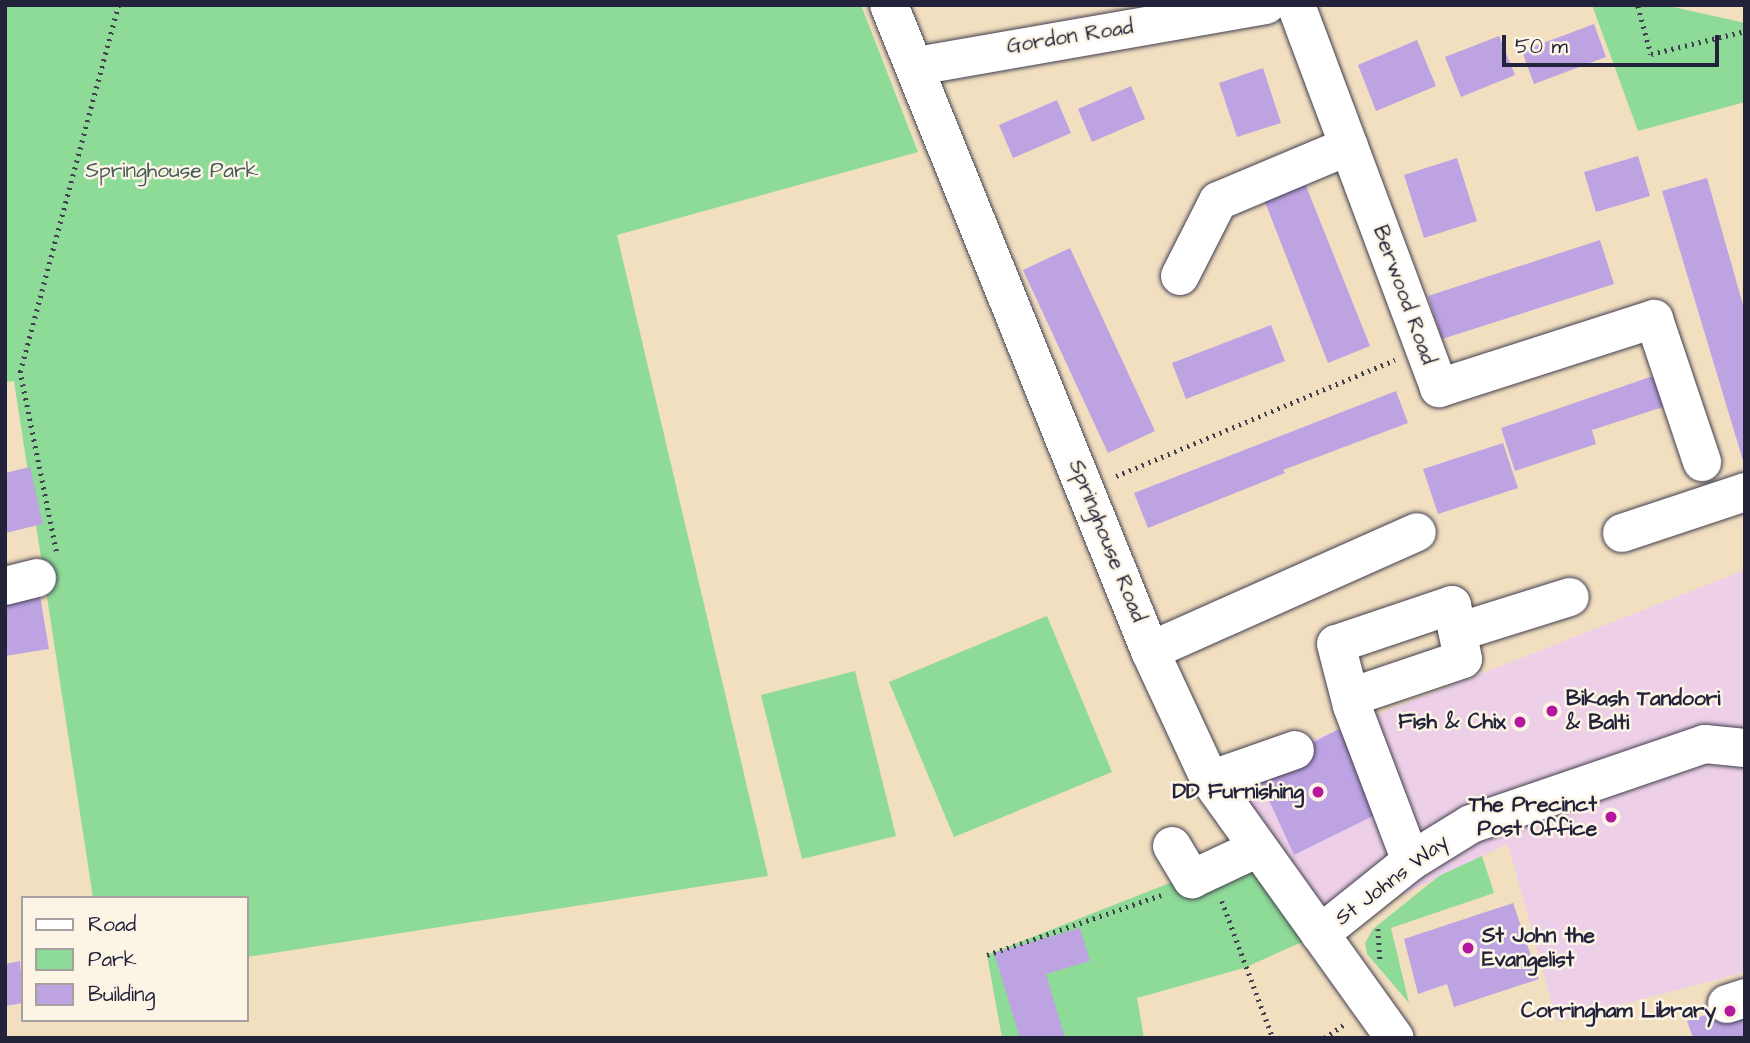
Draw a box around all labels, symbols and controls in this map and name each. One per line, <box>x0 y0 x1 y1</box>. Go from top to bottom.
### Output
street label: Gordon Road <box>1005 15 1135 59</box>
scale bar <box>1505 21 1722 65</box>
text: 50 m <box>1515 32 1568 61</box>
park label: Springhouse Park <box>85 158 259 184</box>
street label: Berwood Road <box>1367 222 1441 368</box>
street label: Springhouse Road <box>1063 456 1151 626</box>
place label: Bikash Tandoori & Balti <box>1566 686 1720 736</box>
marker: Bikash Tandoori & Balti <box>1544 703 1560 719</box>
place label: Fish & Chix <box>1398 709 1506 735</box>
marker: Fish & Chix <box>1512 714 1528 730</box>
place label: DD Furnishing <box>1172 779 1304 805</box>
marker: DD Furnishing <box>1310 784 1326 800</box>
place label: The Precinct Post Office <box>1469 792 1597 842</box>
marker: The Precinct Post Office <box>1603 809 1619 825</box>
street label: St Johns Way <box>1330 829 1454 931</box>
legend <box>21 896 248 1022</box>
text: Road <box>88 910 136 939</box>
place label: St John the Evangelist <box>1482 923 1595 973</box>
marker: St John the Evangelist <box>1460 940 1476 956</box>
text: Park <box>88 945 137 974</box>
text: Building <box>88 980 155 1009</box>
place label: Corringham Library <box>1521 998 1716 1024</box>
marker: Corringham Library <box>1722 1003 1738 1019</box>

